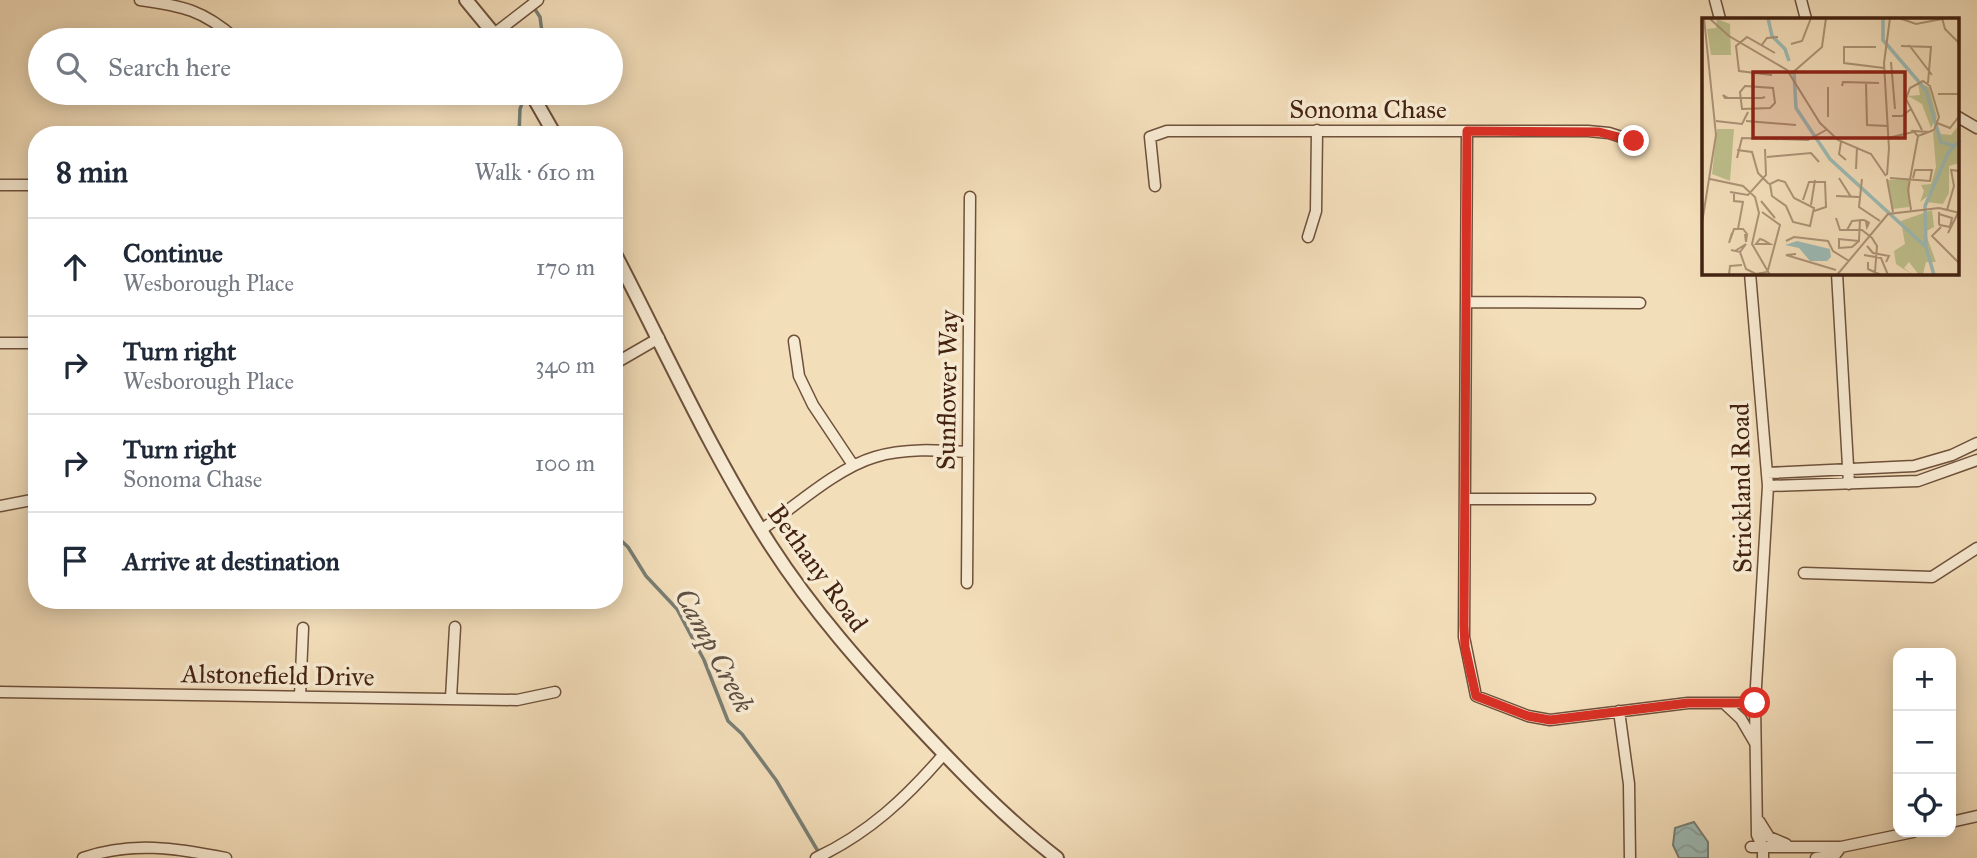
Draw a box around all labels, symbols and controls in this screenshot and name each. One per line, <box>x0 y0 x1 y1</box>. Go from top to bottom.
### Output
inset map <box>1702 18 1960 275</box>
search box <box>28 28 623 105</box>
icon: search <box>52 48 90 86</box>
text: Search here <box>108 51 231 83</box>
street label: Sonoma Chase <box>1289 93 1447 125</box>
route end <box>1618 125 1649 156</box>
text: 8 min <box>56 154 128 190</box>
text: Walk · 610 m <box>474 158 595 186</box>
text: Continue <box>123 237 223 269</box>
icon: ahead <box>56 248 94 286</box>
text: 170 m <box>536 253 595 281</box>
text: Wesborough Place <box>123 269 294 297</box>
street label: Sunflower Way <box>930 309 964 470</box>
text: Turn right <box>123 335 236 367</box>
icon: right <box>56 346 94 384</box>
text: 340 m <box>535 351 595 379</box>
text: Wesborough Place <box>123 367 294 395</box>
street label: Strickland Road <box>1724 403 1758 573</box>
text: Turn right <box>123 433 236 465</box>
icon: right <box>56 444 94 482</box>
text: 100 m <box>535 449 595 477</box>
text: Sonoma Chase <box>123 465 262 493</box>
street label: Bethany Road <box>761 498 875 638</box>
icon: arrive <box>56 542 94 580</box>
text: Arrive at destination <box>123 545 340 577</box>
water label: Camp Creek <box>667 582 762 719</box>
map controls <box>1893 648 1956 837</box>
button: + <box>1893 648 1956 711</box>
street label: Alstonefield Drive <box>180 657 375 693</box>
route start <box>1739 687 1770 718</box>
button: − <box>1893 711 1956 774</box>
button: locate <box>1893 774 1956 837</box>

